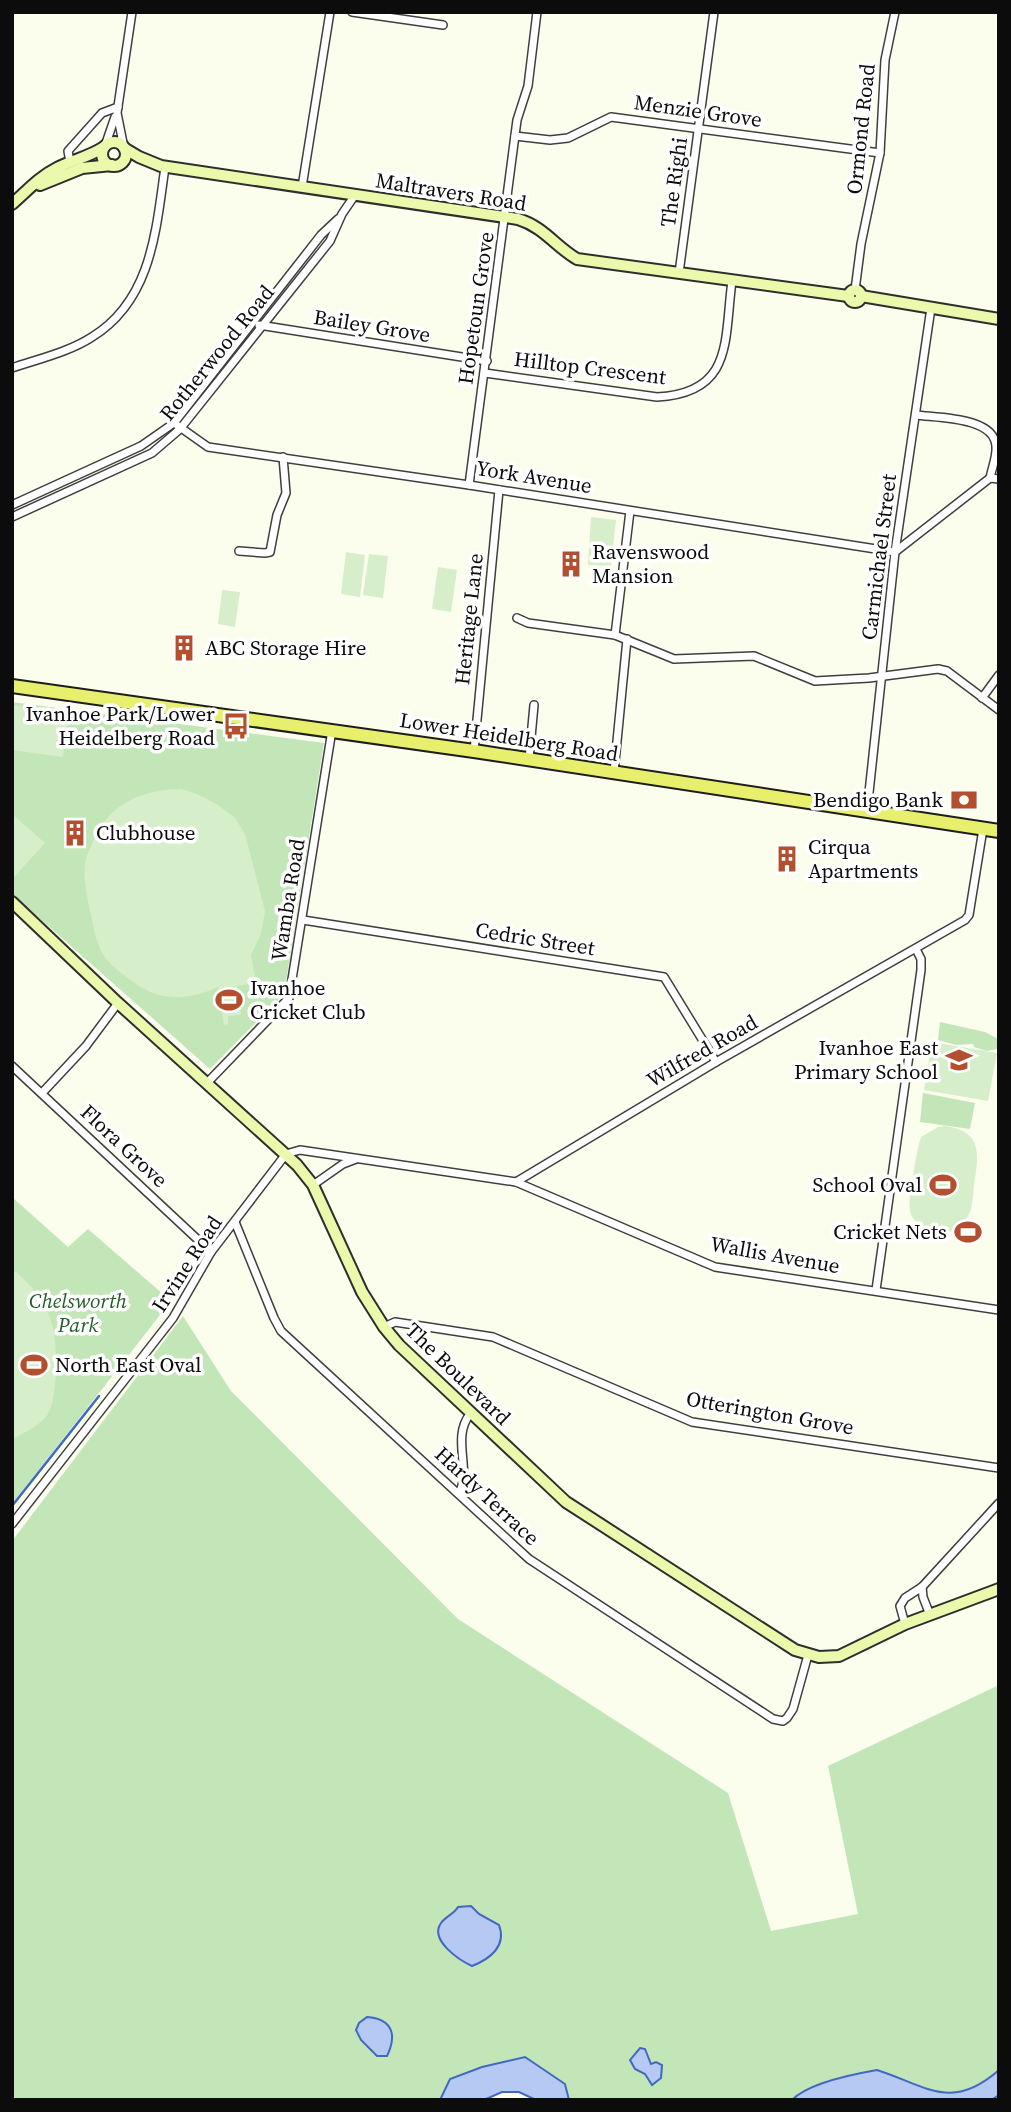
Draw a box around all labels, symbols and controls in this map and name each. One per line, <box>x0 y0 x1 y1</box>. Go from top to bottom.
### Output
street label: Ormond Road <box>839 62 882 196</box>
street label: Menzie Grove <box>632 87 764 134</box>
street label: The Righi <box>653 135 694 229</box>
street label: Maltravers Road <box>374 165 529 218</box>
street label: Hopetoun Grove <box>450 230 501 386</box>
street label: Rotherwood Road <box>153 279 281 427</box>
street label: Bailey Grove <box>312 302 433 349</box>
street label: Hilltop Crescent <box>512 344 668 391</box>
street label: York Avenue <box>474 453 594 500</box>
street label: Carmichael Street <box>854 472 903 642</box>
place label: Ravenswood Mansion <box>592 537 709 590</box>
building icon: Ravenswood Mansion <box>556 549 586 579</box>
street label: Heritage Lane <box>447 552 490 686</box>
building icon: ABC Storage Hire <box>169 633 199 663</box>
place label: ABC Storage Hire <box>205 633 366 662</box>
place label: Ivanhoe Park/Lower Heidelberg Road <box>25 699 215 752</box>
street label: Lower Heidelberg Road <box>398 705 620 768</box>
bus stop icon: Ivanhoe Park/Lower Heidelberg Road <box>221 711 251 741</box>
place label: Bendigo Bank <box>813 785 944 814</box>
bank icon: Bendigo Bank <box>949 785 979 815</box>
building icon: Clubhouse <box>60 818 90 848</box>
place label: Clubhouse <box>96 818 195 847</box>
place label: Cirqua Apartments <box>808 832 918 885</box>
street label: Wamba Road <box>264 837 312 963</box>
building icon: Cirqua Apartments <box>772 844 802 874</box>
street label: Cedric Street <box>473 915 597 962</box>
place label: Ivanhoe Cricket Club <box>250 973 366 1026</box>
sports icon: Ivanhoe Cricket Club <box>214 985 244 1015</box>
street label: Wilfred Road <box>641 1007 763 1094</box>
place label: Ivanhoe East Primary School <box>794 1033 938 1086</box>
school or university icon: Ivanhoe East Primary School <box>944 1045 974 1075</box>
street label: Flora Grove <box>74 1098 174 1194</box>
place label: School Oval <box>813 1170 922 1199</box>
sports icon: School Oval <box>928 1170 958 1200</box>
street label: Irvine Road <box>145 1210 229 1318</box>
place label: Cricket Nets <box>833 1217 947 1246</box>
sports icon: Cricket Nets <box>953 1217 983 1247</box>
street label: Wallis Avenue <box>708 1229 842 1280</box>
park label: Chelsworth Park <box>29 1286 128 1339</box>
street label: The Boulevard <box>399 1316 517 1431</box>
sports icon: North East Oval <box>19 1350 49 1380</box>
place label: North East Oval <box>55 1350 202 1379</box>
street label: Otterington Grove <box>684 1384 856 1442</box>
street label: Hardy Terrace <box>429 1440 546 1552</box>

